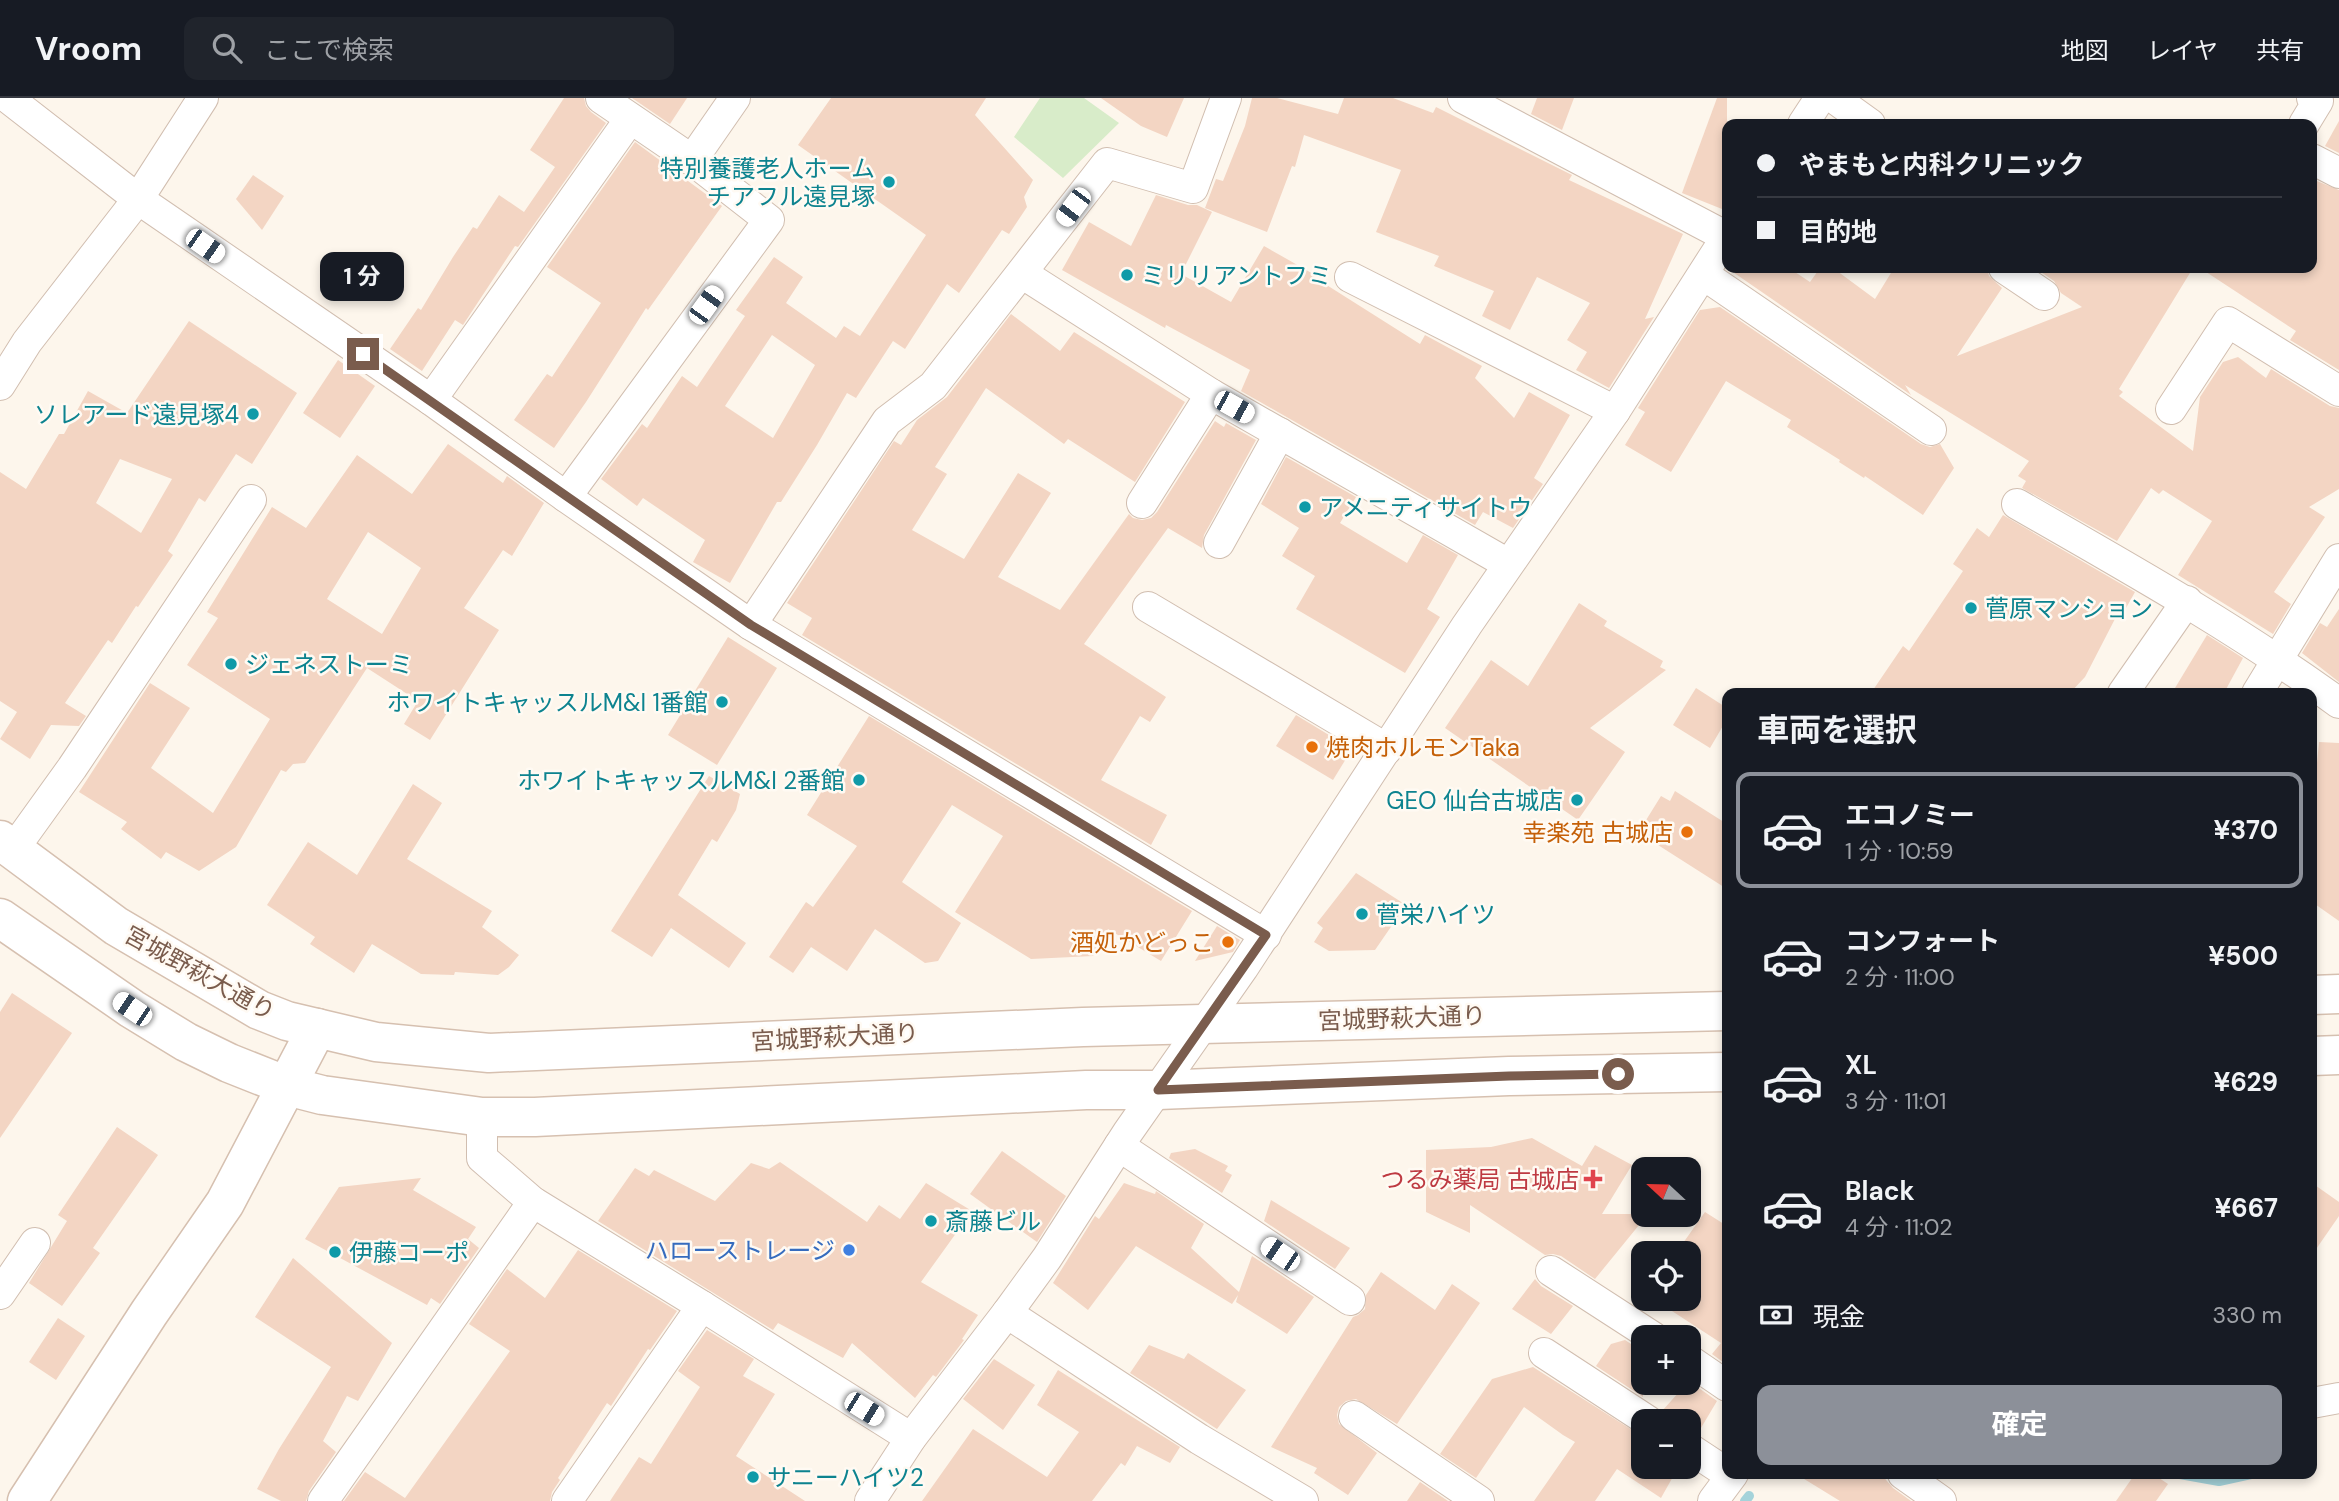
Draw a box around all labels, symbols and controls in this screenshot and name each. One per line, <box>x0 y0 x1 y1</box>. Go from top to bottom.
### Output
search box <box>184 17 674 80</box>
text: Vroom <box>35 27 142 70</box>
icon: search <box>208 29 246 67</box>
text: ここで検索 <box>264 33 394 67</box>
text: 地図 <box>2061 35 2109 66</box>
text: レイヤ <box>2147 35 2218 66</box>
text: 共有 <box>2256 35 2304 66</box>
text: やまもと内科クリニック <box>1799 148 2084 182</box>
place label: 特別養護老人ホーム チアフル遠見塚 <box>660 153 875 212</box>
marker: 特別養護老人ホーム チアフル遠見塚 <box>881 174 897 190</box>
car <box>1052 184 1095 230</box>
text: 目的地 <box>1799 215 1877 249</box>
car <box>182 225 229 267</box>
callout: 1 分 <box>321 252 405 302</box>
place label: ミリリアントフミ <box>1141 260 1332 291</box>
text: 1 分 <box>344 261 380 291</box>
marker: ミリリアントフミ <box>1119 267 1135 283</box>
car <box>686 282 727 328</box>
route end <box>347 338 379 370</box>
car <box>1211 388 1258 426</box>
place label: ソレアード遠見塚4 <box>34 399 239 430</box>
marker: ソレアード遠見塚4 <box>245 406 261 422</box>
place label: アメニティサイトウ <box>1319 492 1532 523</box>
marker: アメニティサイトウ <box>1297 499 1313 515</box>
place label: 菅原マンション <box>1985 593 2153 624</box>
marker: 菅原マンション <box>1963 600 1979 616</box>
place label: ジェネストーミ <box>245 649 413 680</box>
marker: ジェネストーミ <box>223 656 239 672</box>
place label: ホワイトキャッスルM&I 1番館 <box>387 687 708 718</box>
marker: ホワイトキャッスルM&I 1番館 <box>714 694 730 710</box>
text: 車両を選択 <box>1757 709 1917 751</box>
place label: 焼肉ホルモンTaka <box>1326 732 1520 763</box>
marker: 焼肉ホルモンTaka <box>1304 739 1320 755</box>
place label: ホワイトキャッスルM&I 2番館 <box>517 765 845 796</box>
marker: ホワイトキャッスルM&I 2番館 <box>851 772 867 788</box>
place label: GEO 仙台古城店 <box>1386 785 1563 816</box>
marker: GEO 仙台古城店 <box>1569 792 1585 808</box>
text: エコノミー <box>1845 798 1975 832</box>
icon: car <box>1761 799 1824 862</box>
text: ¥370 <box>2213 813 2278 847</box>
place label: 幸楽苑 古城店 <box>1523 817 1673 848</box>
marker: 幸楽苑 古城店 <box>1679 824 1695 840</box>
text: 1 分 · 10:59 <box>1845 836 1953 866</box>
place label: 菅栄ハイツ <box>1376 899 1496 930</box>
marker: 菅栄ハイツ <box>1354 906 1370 922</box>
street label: 宮城野萩大通り <box>119 919 281 1027</box>
text: コンフォート <box>1845 924 2000 958</box>
icon: car <box>1761 925 1824 988</box>
place label: 酒処かどっこ <box>1070 927 1214 958</box>
marker: 酒処かどっこ <box>1220 934 1236 950</box>
text: ¥500 <box>2208 939 2278 973</box>
text: 2 分 · 11:00 <box>1845 962 1955 992</box>
car <box>109 989 156 1029</box>
street label: 宮城野萩大通り <box>1318 1000 1486 1036</box>
street label: 宮城野萩大通り <box>750 1017 920 1057</box>
text: XL <box>1845 1048 1877 1082</box>
icon: car <box>1761 1051 1824 1114</box>
route start <box>1602 1058 1634 1090</box>
text: ¥629 <box>2213 1065 2278 1099</box>
text: 3 分 · 11:01 <box>1845 1086 1946 1116</box>
north arrow <box>1631 1157 1701 1227</box>
map controls <box>1631 1157 1701 1479</box>
place label: つるみ薬局 古城店 <box>1381 1164 1579 1195</box>
marker: つるみ薬局 古城店 <box>1585 1171 1601 1187</box>
text: Black <box>1845 1174 1915 1208</box>
icon: car <box>1761 1177 1824 1240</box>
text: ¥667 <box>2214 1191 2278 1225</box>
place label: 斎藤ビル <box>945 1206 1041 1237</box>
text: 4 分 · 11:02 <box>1845 1212 1953 1242</box>
marker: 斎藤ビル <box>923 1213 939 1229</box>
car <box>1257 1234 1304 1274</box>
place label: ハローストレージ <box>645 1235 835 1266</box>
place label: 伊藤コーポ <box>349 1237 469 1268</box>
button: locate <box>1631 1241 1701 1311</box>
marker: ハローストレージ <box>841 1242 857 1258</box>
marker: 伊藤コーポ <box>327 1244 343 1260</box>
icon: cash <box>1757 1296 1795 1334</box>
text: 現金 <box>1813 1300 1865 1334</box>
text: 330 m <box>2212 1300 2282 1330</box>
button: + <box>1631 1325 1701 1395</box>
button: 確定 <box>1757 1385 2282 1465</box>
car <box>841 1389 888 1429</box>
button: − <box>1631 1409 1701 1479</box>
place label: サニーハイツ2 <box>767 1462 924 1493</box>
marker: サニーハイツ2 <box>745 1469 761 1485</box>

